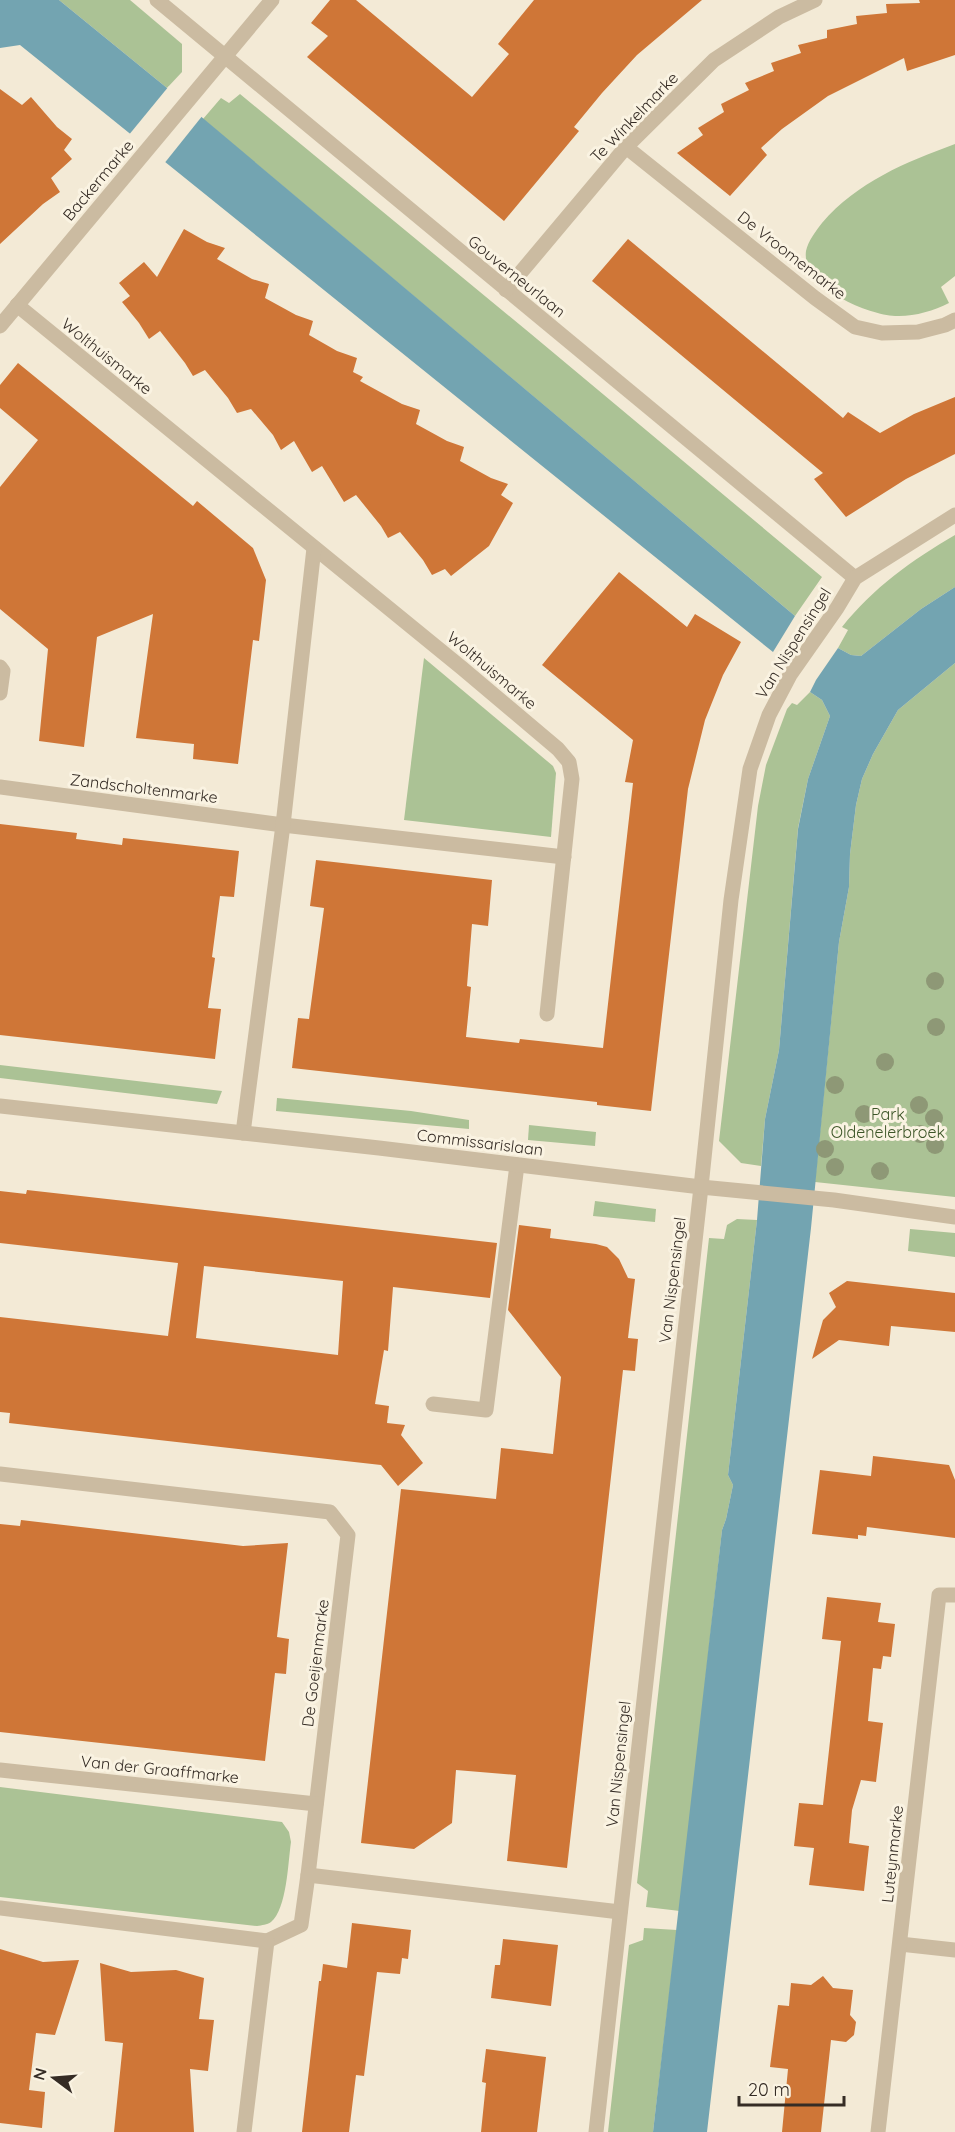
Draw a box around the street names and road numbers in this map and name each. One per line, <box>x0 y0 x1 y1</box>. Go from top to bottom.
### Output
street label: Te Winkelmarke <box>586 68 682 166</box>
street label: Backermarke <box>58 135 138 225</box>
street label: De Vroomemarke <box>734 207 850 303</box>
street label: Gouverneurlaan <box>464 231 570 321</box>
street label: Wolthuismarke <box>58 313 156 399</box>
street label: Van Nispensingel <box>751 584 835 702</box>
street label: Wolthuismarke <box>443 627 541 713</box>
street label: Zandscholtenmarke <box>69 769 219 807</box>
street label: Commissarislaan <box>416 1124 544 1160</box>
street label: Van Nispensingel <box>654 1216 690 1344</box>
street label: De Goeijenmarke <box>297 1598 333 1728</box>
street label: Van Nispensingel <box>601 1700 635 1828</box>
street label: Van der Graaffmarke <box>80 1751 240 1787</box>
street label: Luteynmarke <box>877 1804 907 1904</box>

